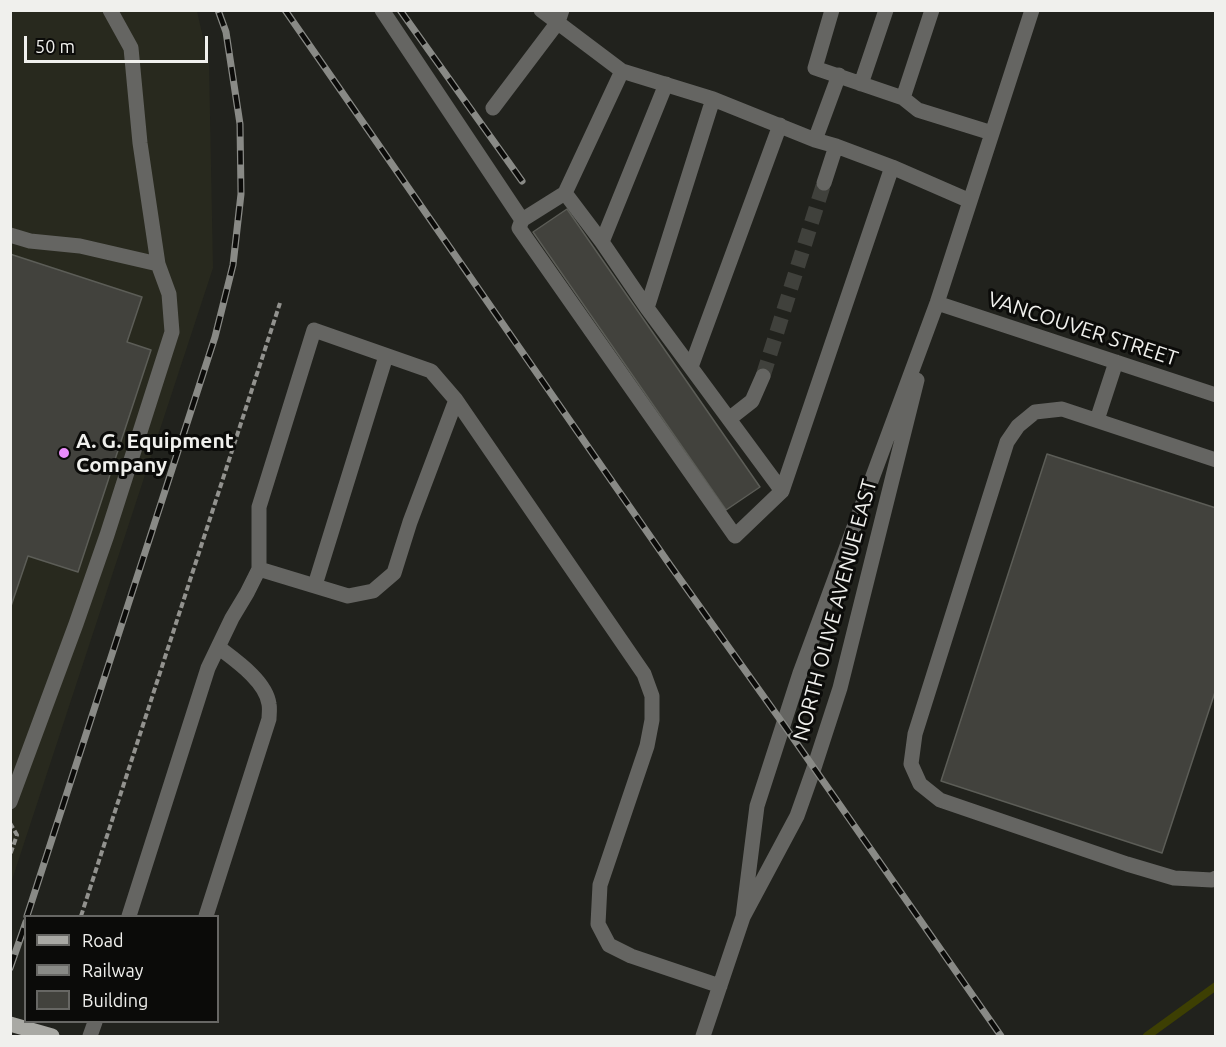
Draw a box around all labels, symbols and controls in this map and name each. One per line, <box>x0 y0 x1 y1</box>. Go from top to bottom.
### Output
scale bar <box>27 24 212 62</box>
text: 50 m <box>35 36 75 56</box>
street label: VANCOUVER STREET <box>985 286 1181 372</box>
place label: A. G. Equipment Company <box>76 428 234 478</box>
marker: A. G. Equipment Company <box>57 446 71 460</box>
street label: NORTH OLIVE AVENUE EAST <box>788 476 882 744</box>
legend <box>24 915 219 1023</box>
text: Road <box>82 930 124 950</box>
text: Railway <box>82 960 143 980</box>
text: Building <box>82 990 148 1010</box>

